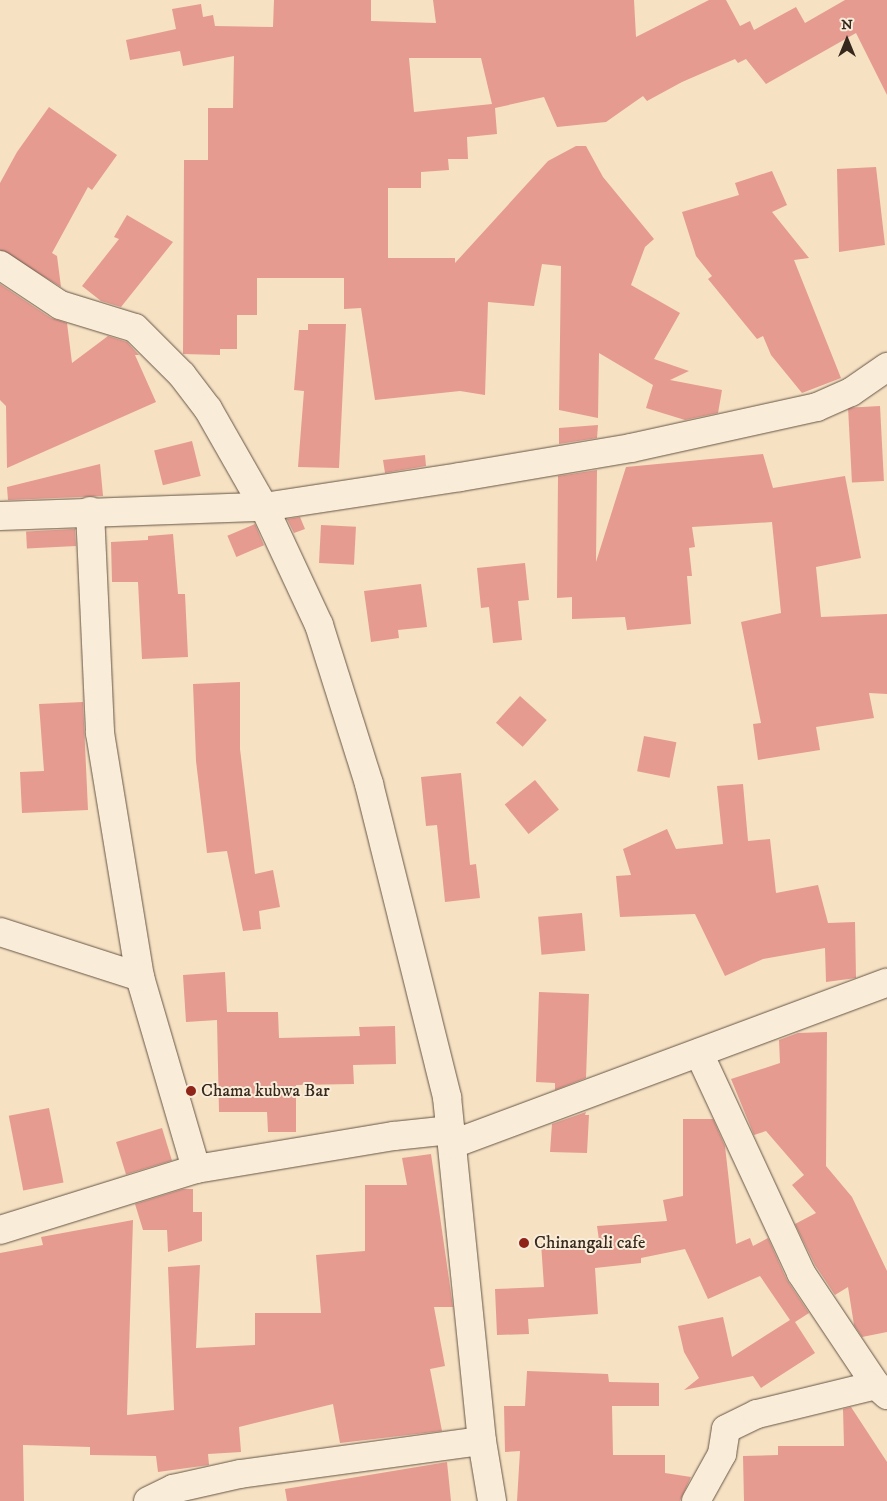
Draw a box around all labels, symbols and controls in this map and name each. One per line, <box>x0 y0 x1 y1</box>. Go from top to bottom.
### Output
north arrow <box>822 15 872 65</box>
text: N <box>841 16 853 34</box>
place label: Chama kubwa Bar <box>201 1080 330 1102</box>
marker: Chama kubwa Bar <box>185 1085 197 1097</box>
place label: Chinangali cafe <box>534 1232 645 1254</box>
marker: Chinangali cafe <box>518 1237 530 1249</box>

